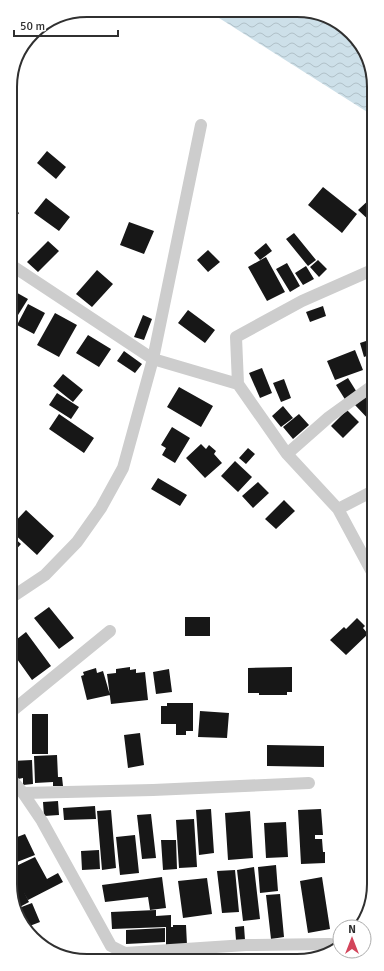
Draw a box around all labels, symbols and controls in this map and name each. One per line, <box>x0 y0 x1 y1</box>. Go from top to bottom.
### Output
scale bar <box>14 12 118 38</box>
text: 50 m <box>20 19 45 34</box>
north arrow <box>332 919 372 959</box>
text: N <box>348 923 356 936</box>

